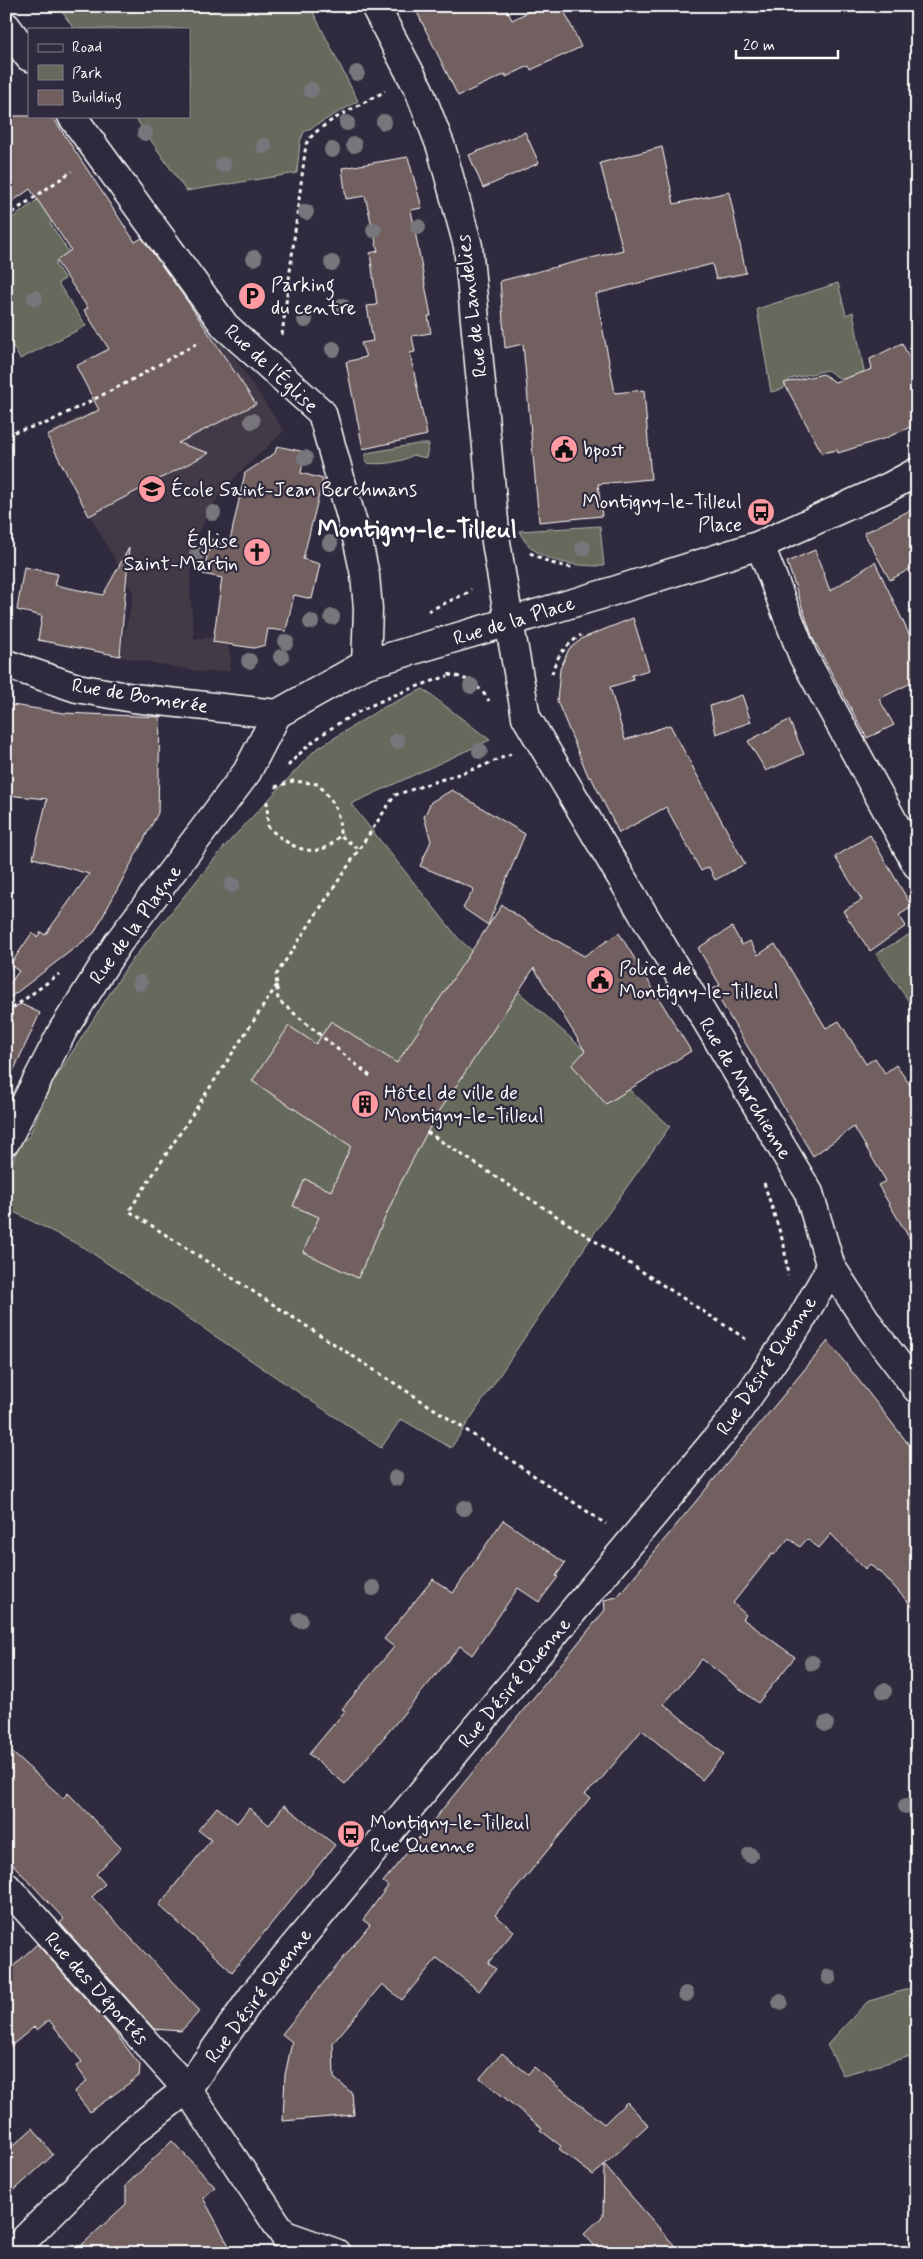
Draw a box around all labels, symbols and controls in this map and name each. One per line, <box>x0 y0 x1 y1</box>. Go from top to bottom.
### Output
legend <box>28 28 190 118</box>
scale bar <box>736 28 838 60</box>
text: 20 m <box>743 36 775 56</box>
text: Road <box>72 38 102 58</box>
text: Park <box>72 64 102 84</box>
text: Building <box>72 88 122 109</box>
street label: Rue de Landelies <box>450 233 495 379</box>
place label: Parking du centre <box>271 272 356 322</box>
parking icon: Parking du centre <box>237 281 267 311</box>
street label: Rue de l'Église <box>218 318 324 420</box>
public building icon: bpost <box>549 434 579 464</box>
place label: bpost <box>583 437 624 464</box>
school or university icon: École Saint-Jean Berchmans <box>137 474 167 504</box>
place label: École Saint-Jean Berchmans <box>171 477 417 504</box>
place label: Montigny-le-Tilleul Place <box>582 489 742 539</box>
bus stop icon: Montigny-le-Tilleul Place <box>746 497 776 527</box>
district label: Montigny-le-Tilleul <box>317 514 517 547</box>
place label: Église Saint-Martin <box>123 528 238 578</box>
church icon: Église Saint-Martin <box>242 537 272 567</box>
street label: Rue de la Place <box>450 590 579 653</box>
street label: Rue de Bomerée <box>70 672 210 721</box>
street label: Rue de la Plagne <box>84 860 190 991</box>
place label: Police de Montigny-le-Tilleul <box>619 956 779 1006</box>
public building icon: Police de Montigny-le-Tilleul <box>585 965 615 995</box>
street label: Rue de Marchienne <box>692 1013 798 1165</box>
place label: Hôtel de ville de Montigny-le-Tilleul <box>384 1080 544 1130</box>
building icon: Hôtel de ville de Montigny-le-Tilleul <box>350 1089 380 1119</box>
street label: Rue Désiré Quenne <box>711 1291 824 1441</box>
street label: Rue Désiré Quenne <box>452 1612 578 1754</box>
place label: Montigny-le-Tilleul Rue Quenne <box>370 1810 530 1860</box>
bus stop icon: Montigny-le-Tilleul Rue Quenne <box>336 1819 366 1849</box>
street label: Rue Désiré Quenne <box>199 1923 319 2069</box>
street label: Rue des Déportés <box>38 1927 154 2052</box>

